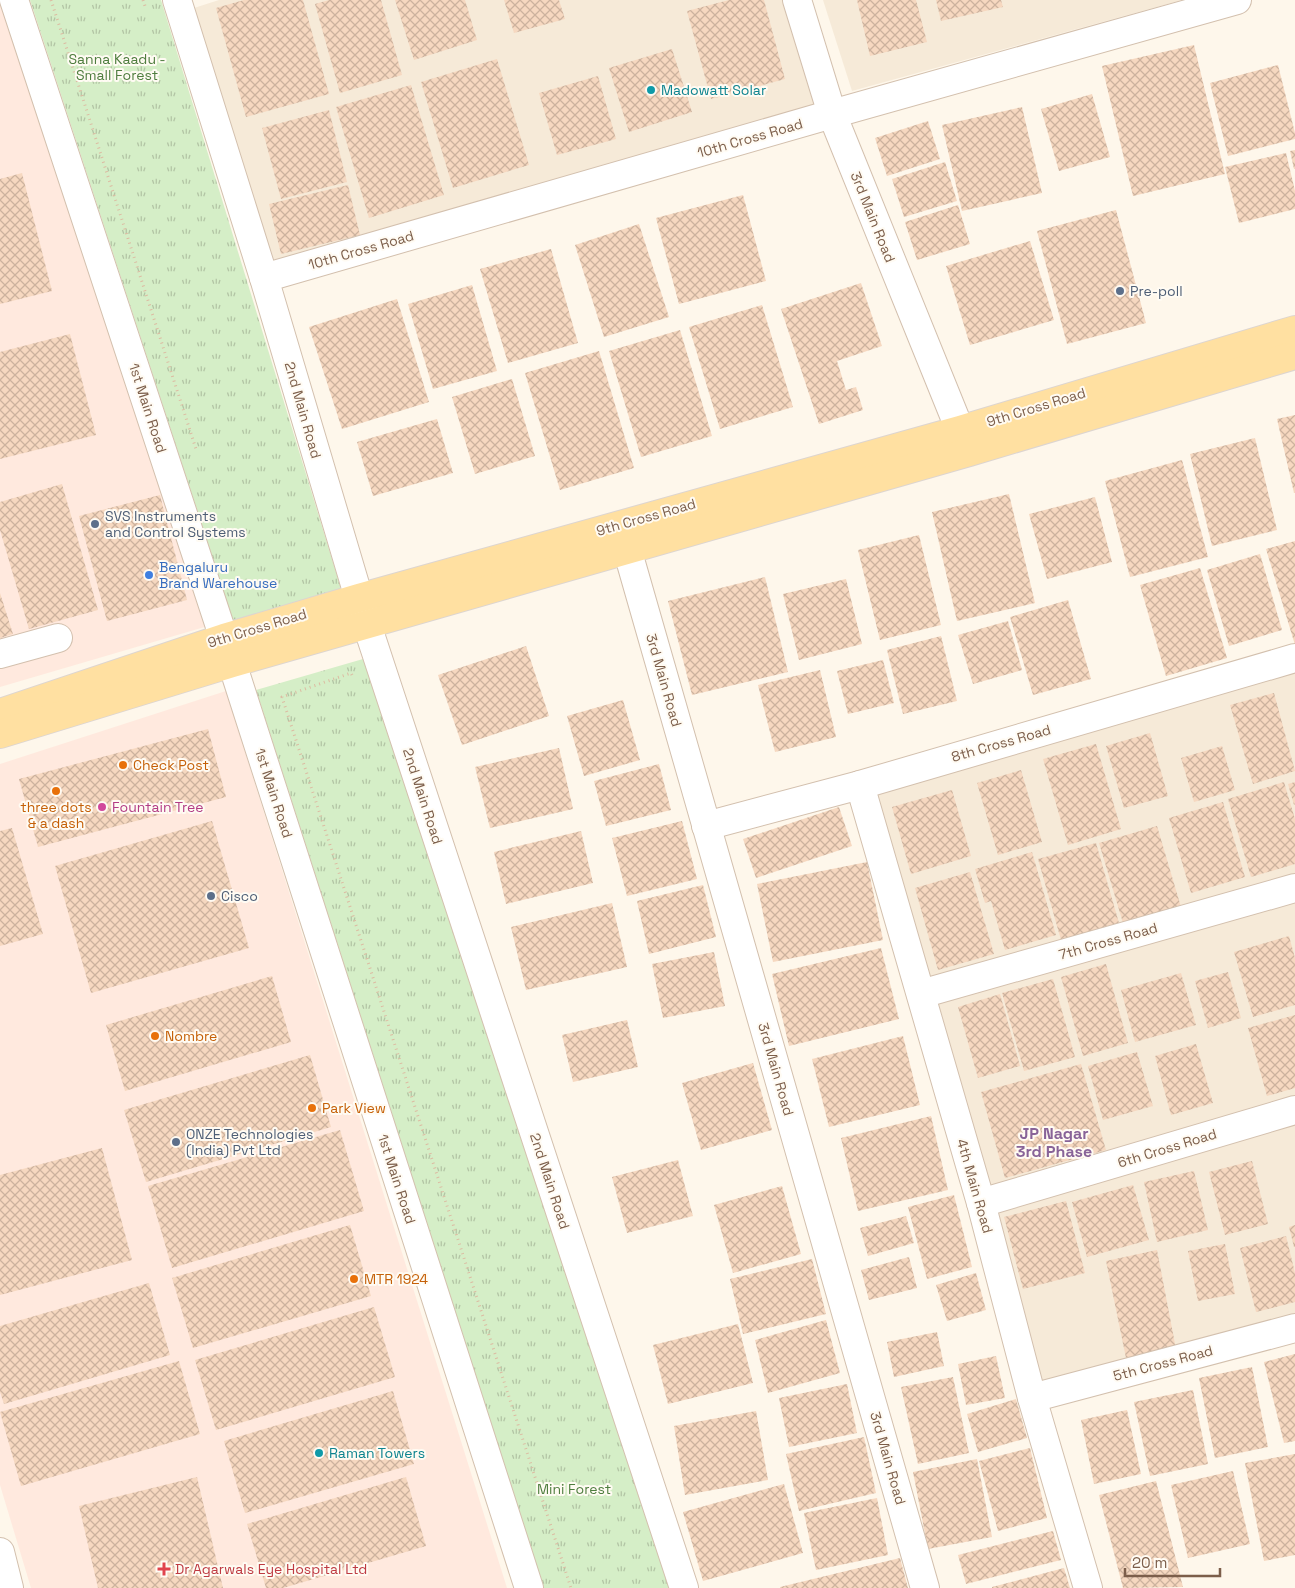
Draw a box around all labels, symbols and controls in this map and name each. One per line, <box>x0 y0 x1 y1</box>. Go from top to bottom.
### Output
park label: Sanna Kaadu - Small Forest <box>68 50 166 84</box>
place label: Madowatt Solar <box>661 81 766 99</box>
marker: Madowatt Solar <box>645 84 657 96</box>
street label: 10th Cross Road <box>695 114 805 162</box>
street label: 3rd Main Road <box>847 169 899 265</box>
street label: 10th Cross Road <box>306 226 416 274</box>
place label: Pre-poll <box>1130 282 1183 300</box>
marker: Pre-poll <box>1114 285 1126 297</box>
street label: 2nd Main Road <box>281 360 325 460</box>
street label: 1st Main Road <box>125 361 171 455</box>
street label: 9th Cross Road <box>984 383 1088 431</box>
street label: 9th Cross Road <box>594 494 698 540</box>
place label: SVS Instruments and Control Systems <box>105 507 246 541</box>
marker: SVS Instruments and Control Systems <box>89 518 101 530</box>
place label: Bengaluru Brand Warehouse <box>159 558 277 592</box>
marker: Bengaluru Brand Warehouse <box>143 569 155 581</box>
street label: 9th Cross Road <box>205 604 309 652</box>
street label: 3rd Main Road <box>642 631 686 729</box>
street label: 8th Cross Road <box>949 720 1053 766</box>
street label: 1st Main Road <box>251 746 297 840</box>
street label: 2nd Main Road <box>399 746 447 846</box>
place label: Check Post <box>133 756 209 774</box>
marker: Check Post <box>117 759 129 771</box>
marker: three dots & a dash <box>50 785 62 797</box>
place label: three dots & a dash <box>20 798 92 832</box>
place label: Fountain Tree <box>112 798 204 816</box>
marker: Fountain Tree <box>96 801 108 813</box>
place label: Cisco <box>221 887 258 905</box>
marker: Cisco <box>205 890 217 902</box>
street label: 7th Cross Road <box>1057 918 1159 964</box>
street label: 3rd Main Road <box>754 1020 798 1118</box>
place label: Nombre <box>165 1027 217 1045</box>
marker: Nombre <box>149 1030 161 1042</box>
place label: Park View <box>322 1099 386 1117</box>
marker: Park View <box>306 1102 318 1114</box>
district label: JP Nagar 3rd Phase <box>1016 1123 1092 1162</box>
street label: 6th Cross Road <box>1115 1124 1219 1172</box>
place label: ONZE Technologies (India) Pvt Ltd <box>186 1125 313 1159</box>
street label: 2nd Main Road <box>526 1131 574 1231</box>
street label: 1st Main Road <box>374 1132 420 1226</box>
marker: ONZE Technologies (India) Pvt Ltd <box>170 1136 182 1148</box>
street label: 4th Main Road <box>953 1137 997 1235</box>
place label: MTR 1924 <box>364 1270 428 1288</box>
marker: MTR 1924 <box>348 1273 360 1285</box>
street label: 5th Cross Road <box>1111 1341 1215 1385</box>
street label: 3rd Main Road <box>866 1409 910 1507</box>
place label: Raman Towers <box>329 1444 425 1462</box>
marker: Raman Towers <box>313 1447 325 1459</box>
park label: Mini Forest <box>537 1480 611 1498</box>
scale bar <box>1125 1546 1220 1578</box>
text: 20 m <box>1132 1553 1167 1572</box>
place label: Dr Agarwals Eye Hospital Ltd <box>175 1560 367 1578</box>
marker: Dr Agarwals Eye Hospital Ltd <box>157 1562 171 1576</box>

